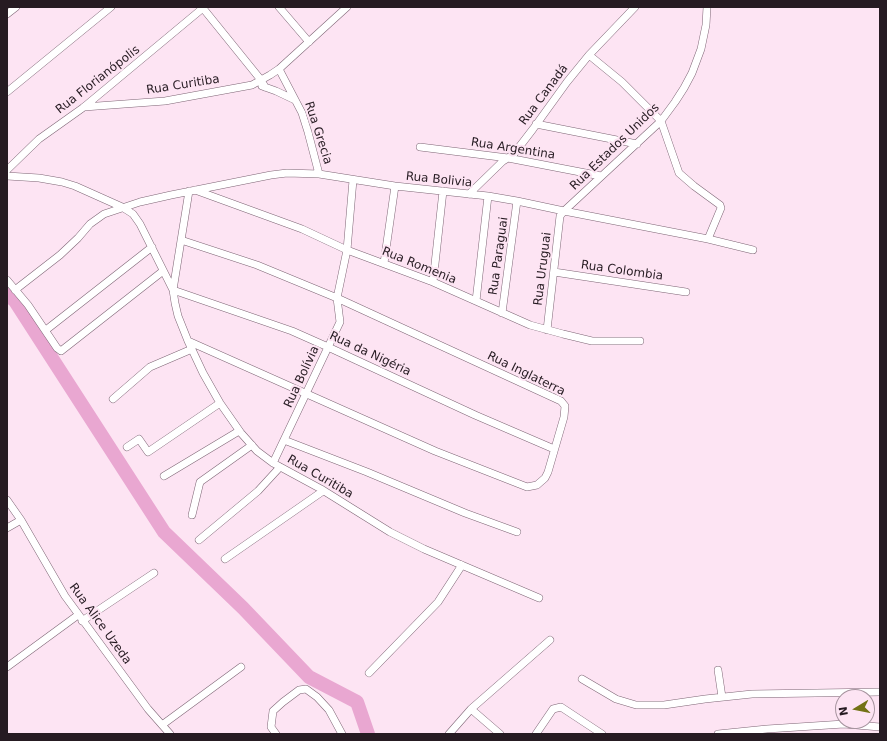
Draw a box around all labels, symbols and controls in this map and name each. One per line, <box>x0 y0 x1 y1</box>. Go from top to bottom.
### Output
street label: Rua Florianópolis <box>53 43 143 117</box>
street label: Rua Canadá <box>517 62 571 128</box>
street label: Rua Curitiba <box>145 72 221 98</box>
street label: Rua Grecia <box>301 100 335 166</box>
street label: Rua Estados Unidos <box>567 101 663 193</box>
street label: Rua Argentina <box>470 135 556 163</box>
street label: Rua Bolivia <box>405 169 473 191</box>
street label: Rua Paraguai <box>486 216 512 296</box>
street label: Rua Uruguai <box>531 231 555 307</box>
street label: Rua Romenia <box>380 245 458 287</box>
street label: Rua Colombia <box>580 258 664 284</box>
street label: Rua da Nigéria <box>327 329 413 379</box>
street label: Rua Bolívia <box>281 344 323 410</box>
street label: Rua Inglaterra <box>485 349 567 399</box>
street label: Rua Curitiba <box>284 452 356 502</box>
street label: Rua Alice Uzeda <box>66 581 134 667</box>
north arrow <box>835 689 875 729</box>
text: N <box>836 705 851 717</box>

